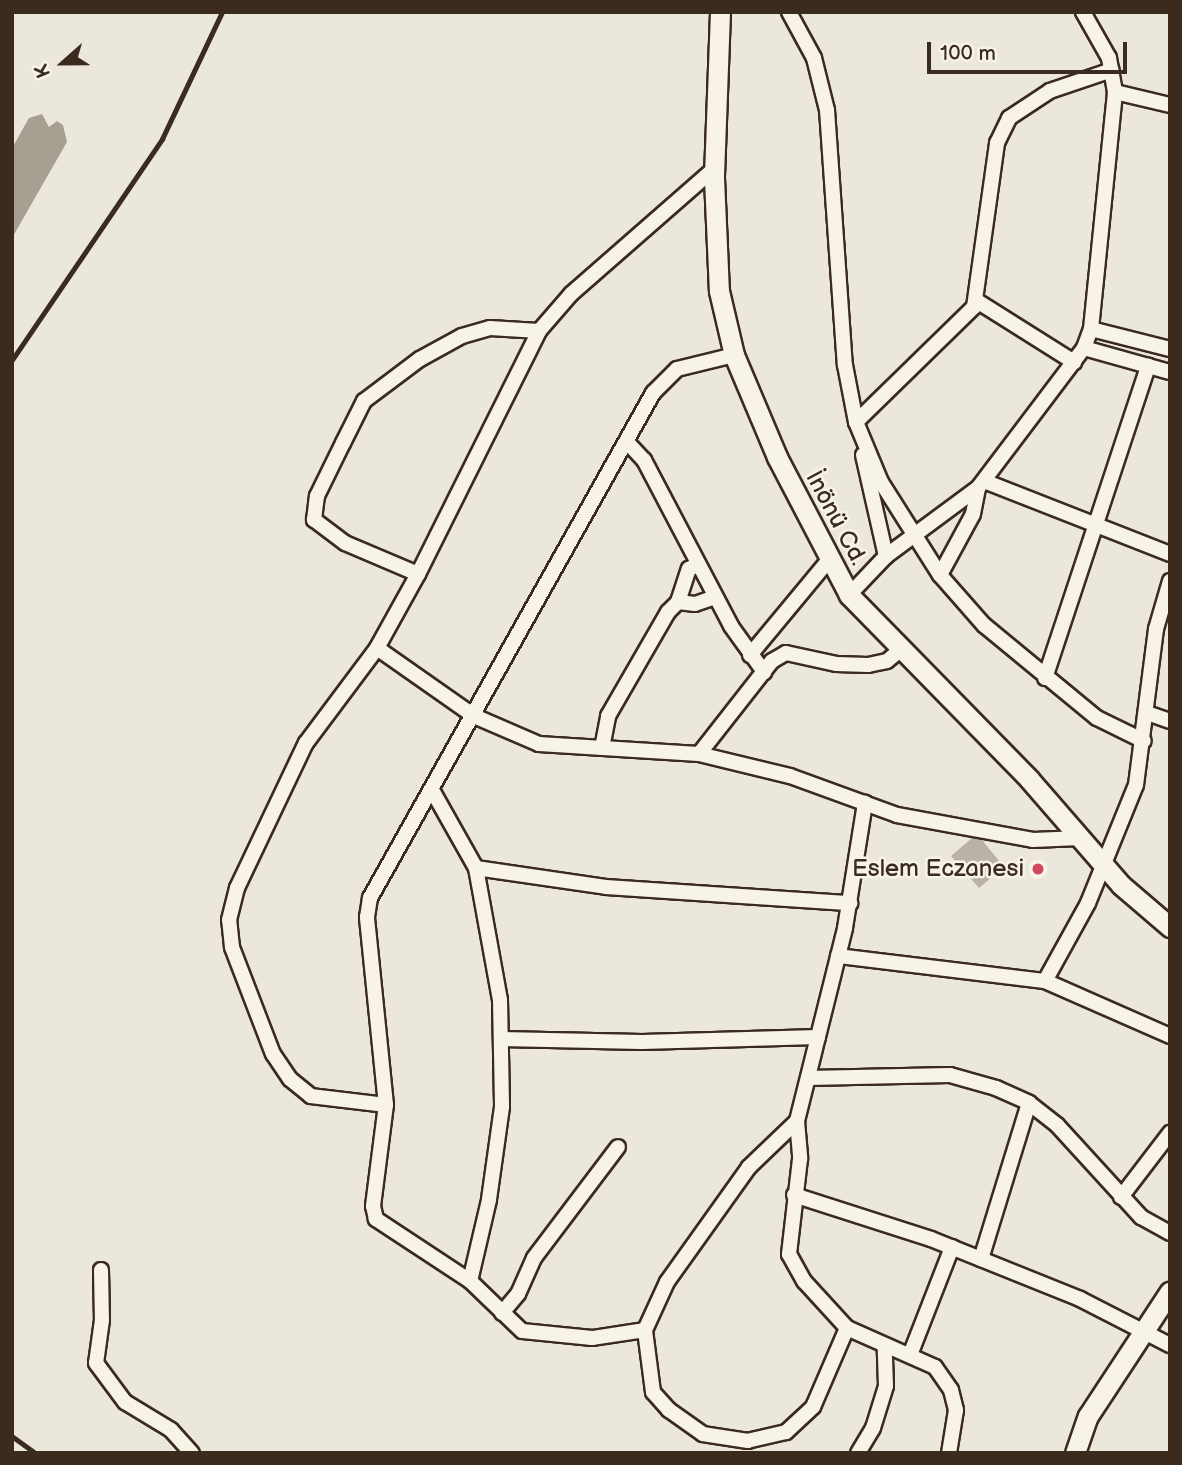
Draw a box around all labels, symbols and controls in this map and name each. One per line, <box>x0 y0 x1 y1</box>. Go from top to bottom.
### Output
north arrow <box>28 28 98 98</box>
scale bar <box>930 28 1130 72</box>
text: 100 m <box>940 41 996 66</box>
text: K <box>30 61 56 81</box>
street label: İnönü Cd. <box>799 466 873 570</box>
place label: Eslem Eczanesi <box>852 855 1024 883</box>
marker: Eslem Eczanesi <box>1030 861 1046 877</box>

